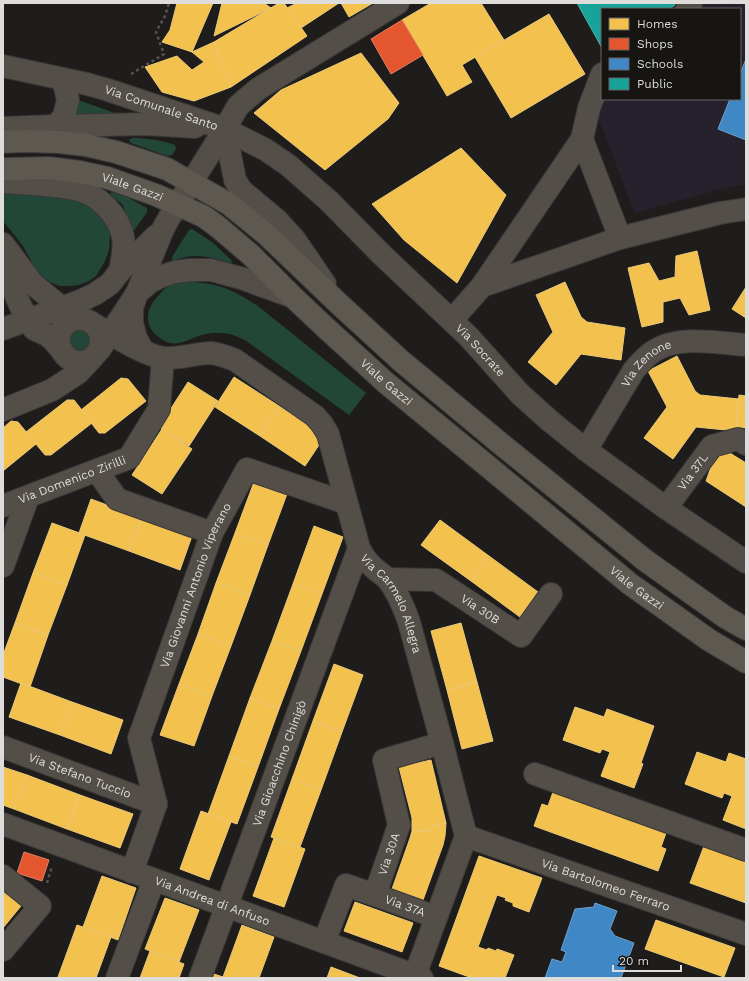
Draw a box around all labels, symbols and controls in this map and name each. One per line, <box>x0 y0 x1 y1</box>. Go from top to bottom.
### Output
legend <box>601 8 741 100</box>
text: Homes <box>637 17 678 31</box>
text: Shops <box>637 37 673 51</box>
text: Schools <box>637 57 683 71</box>
text: Public <box>637 77 673 91</box>
street label: Via Comunale Santo <box>103 82 220 133</box>
street label: Viale Gazzi <box>101 170 165 204</box>
street label: Via Socrate <box>453 321 508 380</box>
street label: Via Zenone <box>618 337 673 390</box>
street label: Viale Gazzi <box>357 356 415 408</box>
street label: Via 37L <box>675 451 711 493</box>
street label: Via Domenico Zirilli <box>16 453 128 506</box>
street label: Via Giovanni Antonio Viperano <box>158 500 234 670</box>
street label: Via Carmelo Allegra <box>357 551 424 655</box>
street label: Viale Gazzi <box>607 563 666 613</box>
street label: Via 30B <box>458 591 503 627</box>
street label: Via Gioacchino Chinigò <box>250 698 309 828</box>
street label: Via Stefano Tuccio <box>27 750 133 801</box>
street label: Via 30A <box>375 831 403 877</box>
street label: Via Bartolomeo Ferraro <box>539 856 672 914</box>
street label: Via Andrea di Anfuso <box>153 873 272 928</box>
street label: Via 37A <box>383 892 427 920</box>
scale bar <box>613 947 681 973</box>
text: 20 m <box>619 954 649 968</box>

